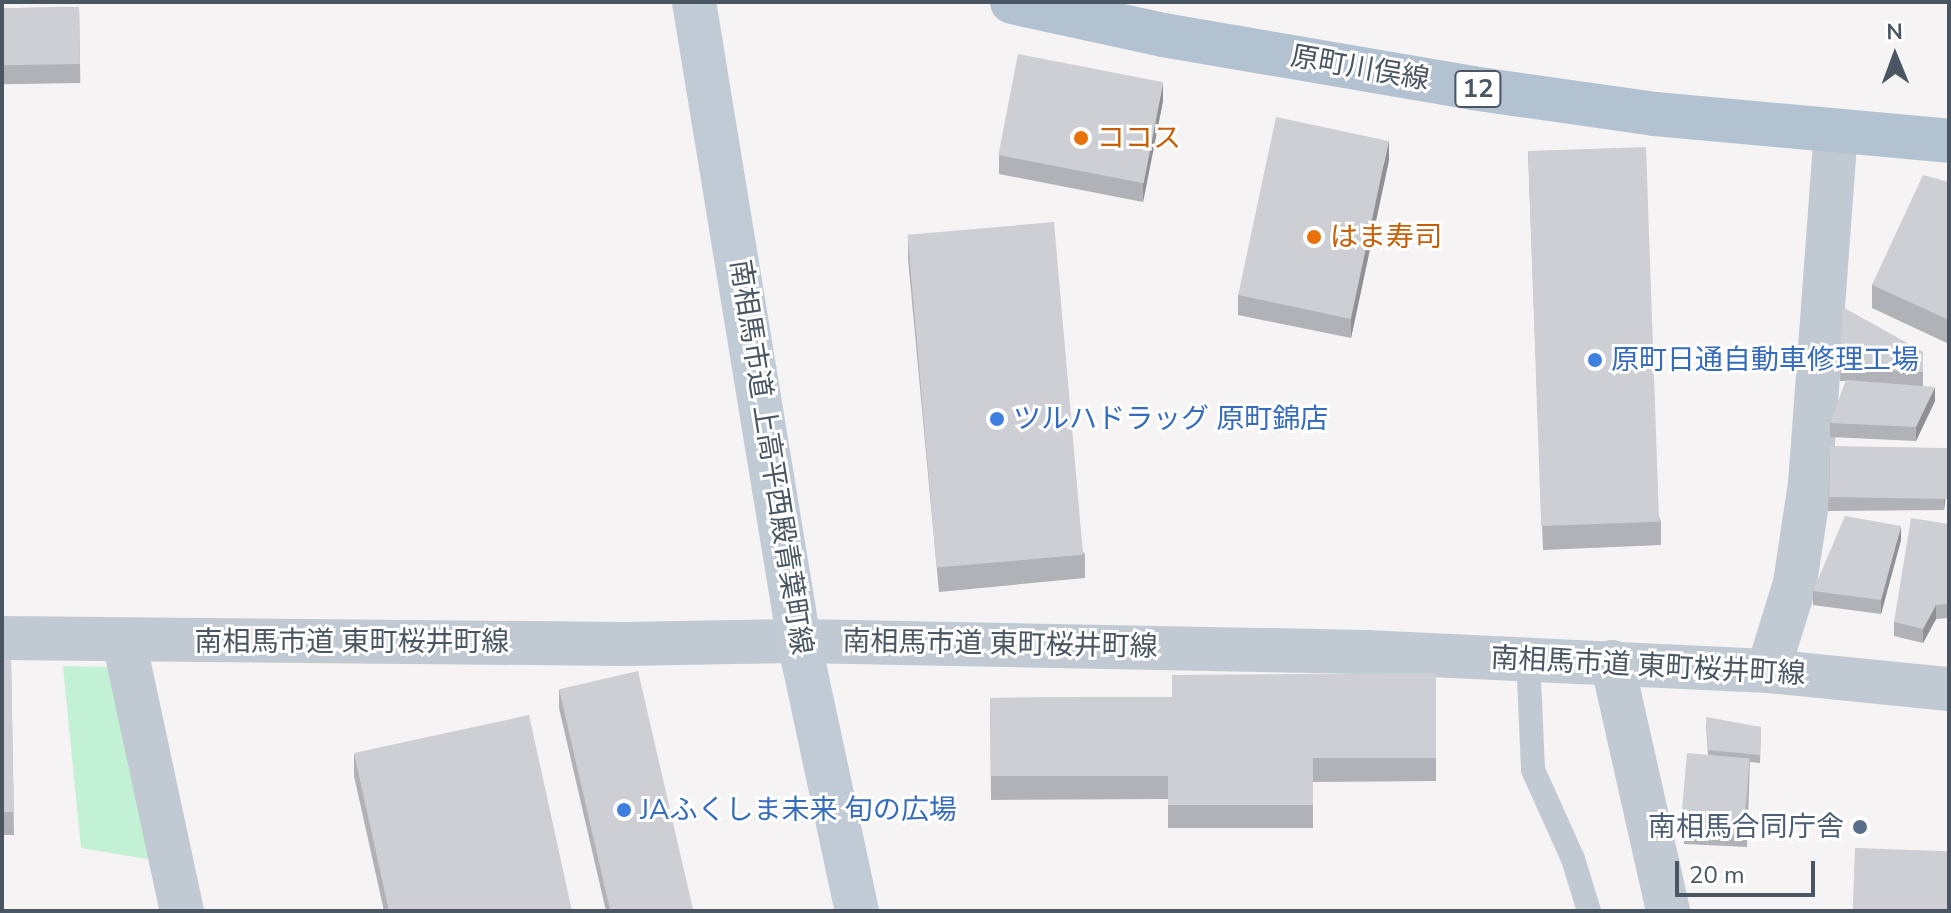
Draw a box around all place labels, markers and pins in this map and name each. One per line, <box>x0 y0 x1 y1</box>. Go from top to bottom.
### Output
place label: ココス <box>1097 121 1181 155</box>
marker: ココス <box>1072 129 1090 147</box>
place label: はま寿司 <box>1330 220 1442 254</box>
marker: はま寿司 <box>1305 228 1323 246</box>
place label: 原町日通自動車修理工場 <box>1611 343 1919 377</box>
marker: 原町日通自動車修理工場 <box>1586 351 1604 369</box>
place label: ツルハドラッグ 原町錦店 <box>1013 402 1328 436</box>
marker: ツルハドラッグ 原町錦店 <box>988 410 1006 428</box>
place label: JAふくしま未来 旬の広場 <box>640 793 957 827</box>
marker: JAふくしま未来 旬の広場 <box>615 801 633 819</box>
place label: 南相馬合同庁舎 <box>1648 810 1844 844</box>
marker: 南相馬合同庁舎 <box>1851 818 1869 836</box>

